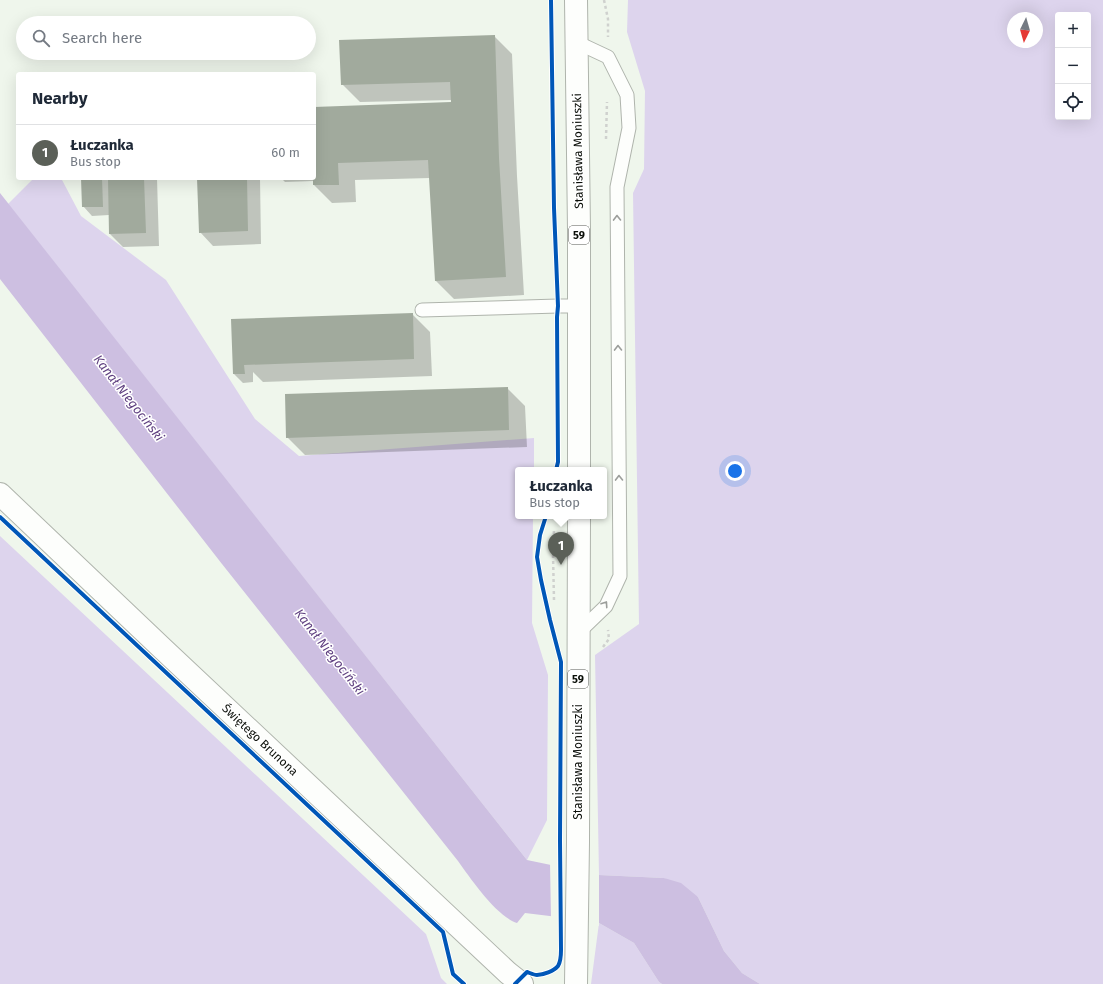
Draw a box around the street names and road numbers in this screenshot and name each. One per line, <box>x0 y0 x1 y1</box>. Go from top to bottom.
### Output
street label: Stanisława Moniuszki <box>570 93 586 209</box>
road number: 59 <box>569 226 589 244</box>
road number: 59 <box>568 670 588 688</box>
street label: Świętego Brunona <box>219 701 301 779</box>
street label: Stanisława Moniuszki <box>571 704 585 820</box>

